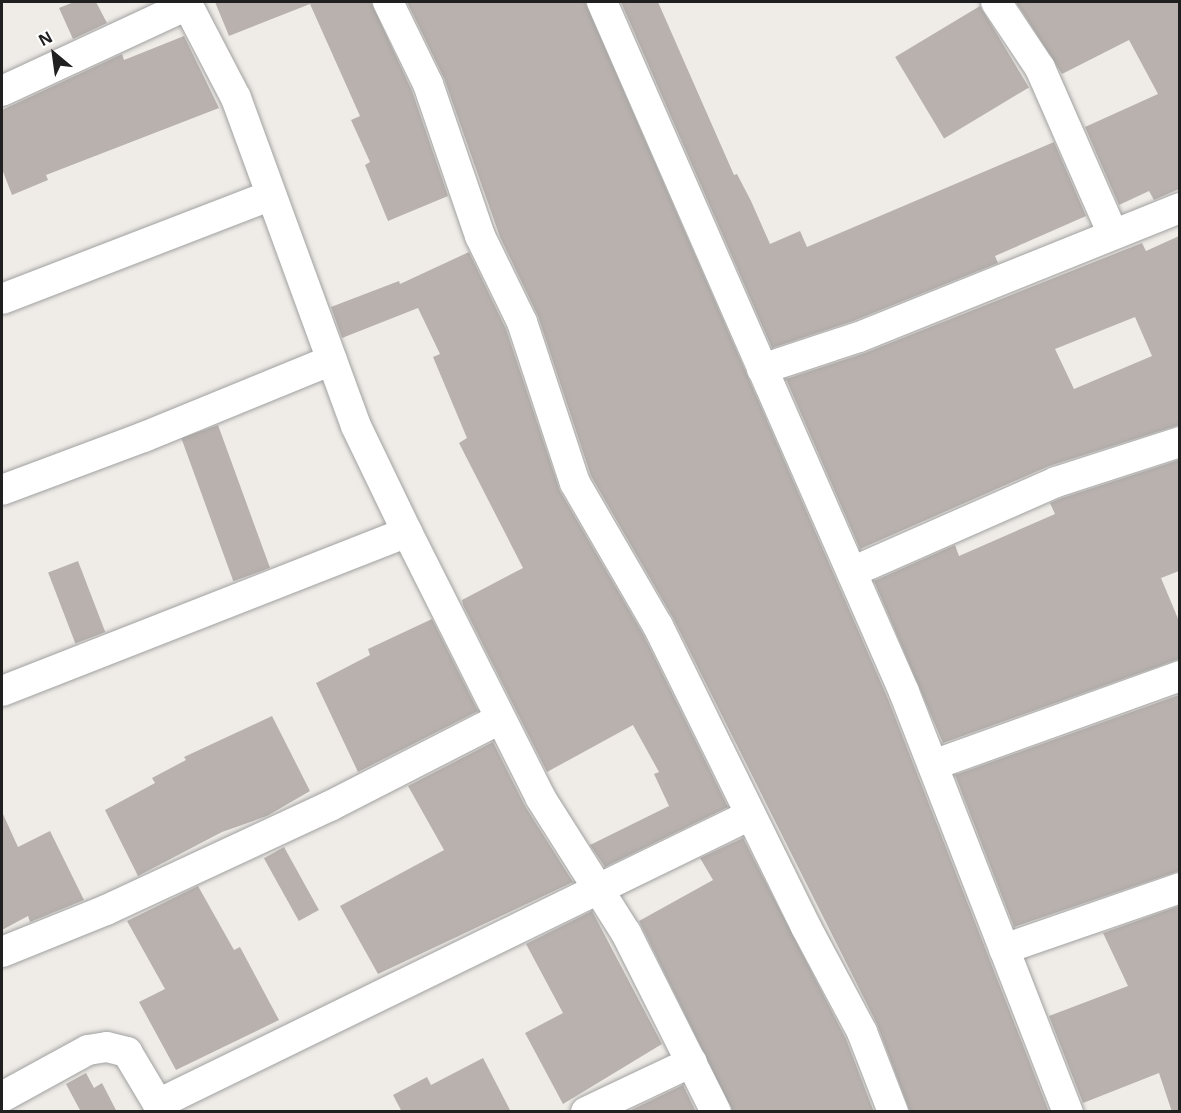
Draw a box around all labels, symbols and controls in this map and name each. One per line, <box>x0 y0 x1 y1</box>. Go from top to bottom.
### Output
north arrow <box>24 24 84 84</box>
text: N <box>34 25 56 51</box>

